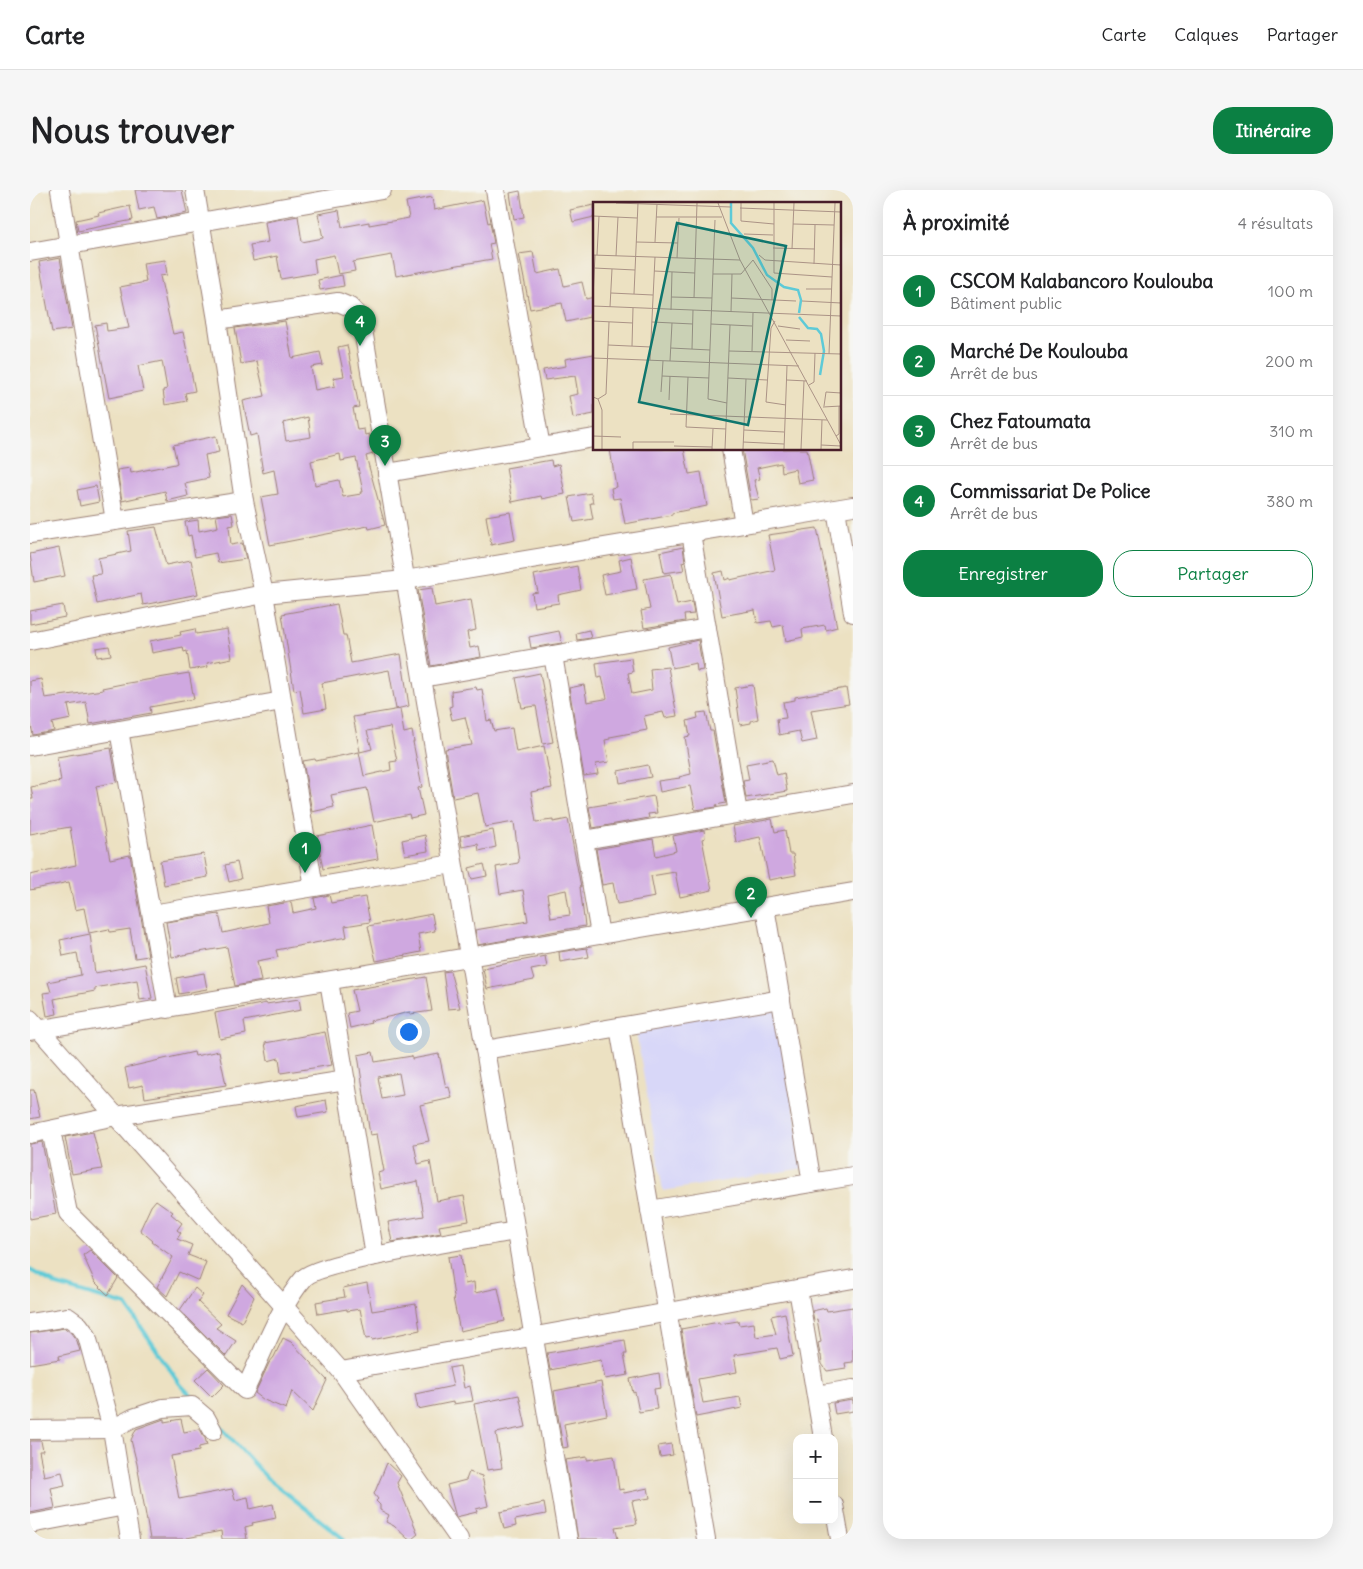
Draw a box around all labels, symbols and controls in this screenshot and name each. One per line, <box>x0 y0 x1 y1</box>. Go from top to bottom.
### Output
text: Carte <box>25 20 85 50</box>
text: Carte <box>1101 23 1146 46</box>
text: Calques <box>1174 23 1239 46</box>
text: Partager <box>1267 23 1338 46</box>
button: Itinéraire <box>1213 107 1333 154</box>
text: Nous trouver <box>30 108 234 152</box>
inset map <box>593 202 841 450</box>
text: À proximité <box>903 209 1010 236</box>
text: 4 résultats <box>1238 213 1313 233</box>
text: CSCOM Kalabancoro Koulouba <box>950 269 1213 293</box>
text: 1 <box>916 281 922 301</box>
text: 100 m <box>1268 281 1313 301</box>
text: Bâtiment public <box>950 293 1062 313</box>
pin: 4 <box>344 305 376 346</box>
text: Marché De Koulouba <box>950 339 1128 363</box>
text: 2 <box>915 351 923 371</box>
text: 200 m <box>1265 351 1313 371</box>
text: Arrêt de bus <box>950 363 1038 383</box>
text: Chez Fatoumata <box>950 409 1091 433</box>
text: 3 <box>914 421 924 441</box>
text: 310 m <box>1269 421 1313 441</box>
pin: 3 <box>369 425 401 466</box>
text: Arrêt de bus <box>950 433 1038 453</box>
text: Commissariat De Police <box>950 479 1151 503</box>
text: 4 <box>914 491 924 511</box>
text: 380 m <box>1266 491 1313 511</box>
text: Arrêt de bus <box>950 503 1038 523</box>
button: Enregistrer <box>903 550 1103 597</box>
button: Partager <box>1113 550 1313 597</box>
pin: 1 <box>289 832 321 873</box>
pin: 2 <box>735 877 767 918</box>
your location <box>396 1019 422 1045</box>
map controls <box>793 1434 838 1524</box>
button: + <box>793 1434 838 1479</box>
button: − <box>793 1479 838 1524</box>

